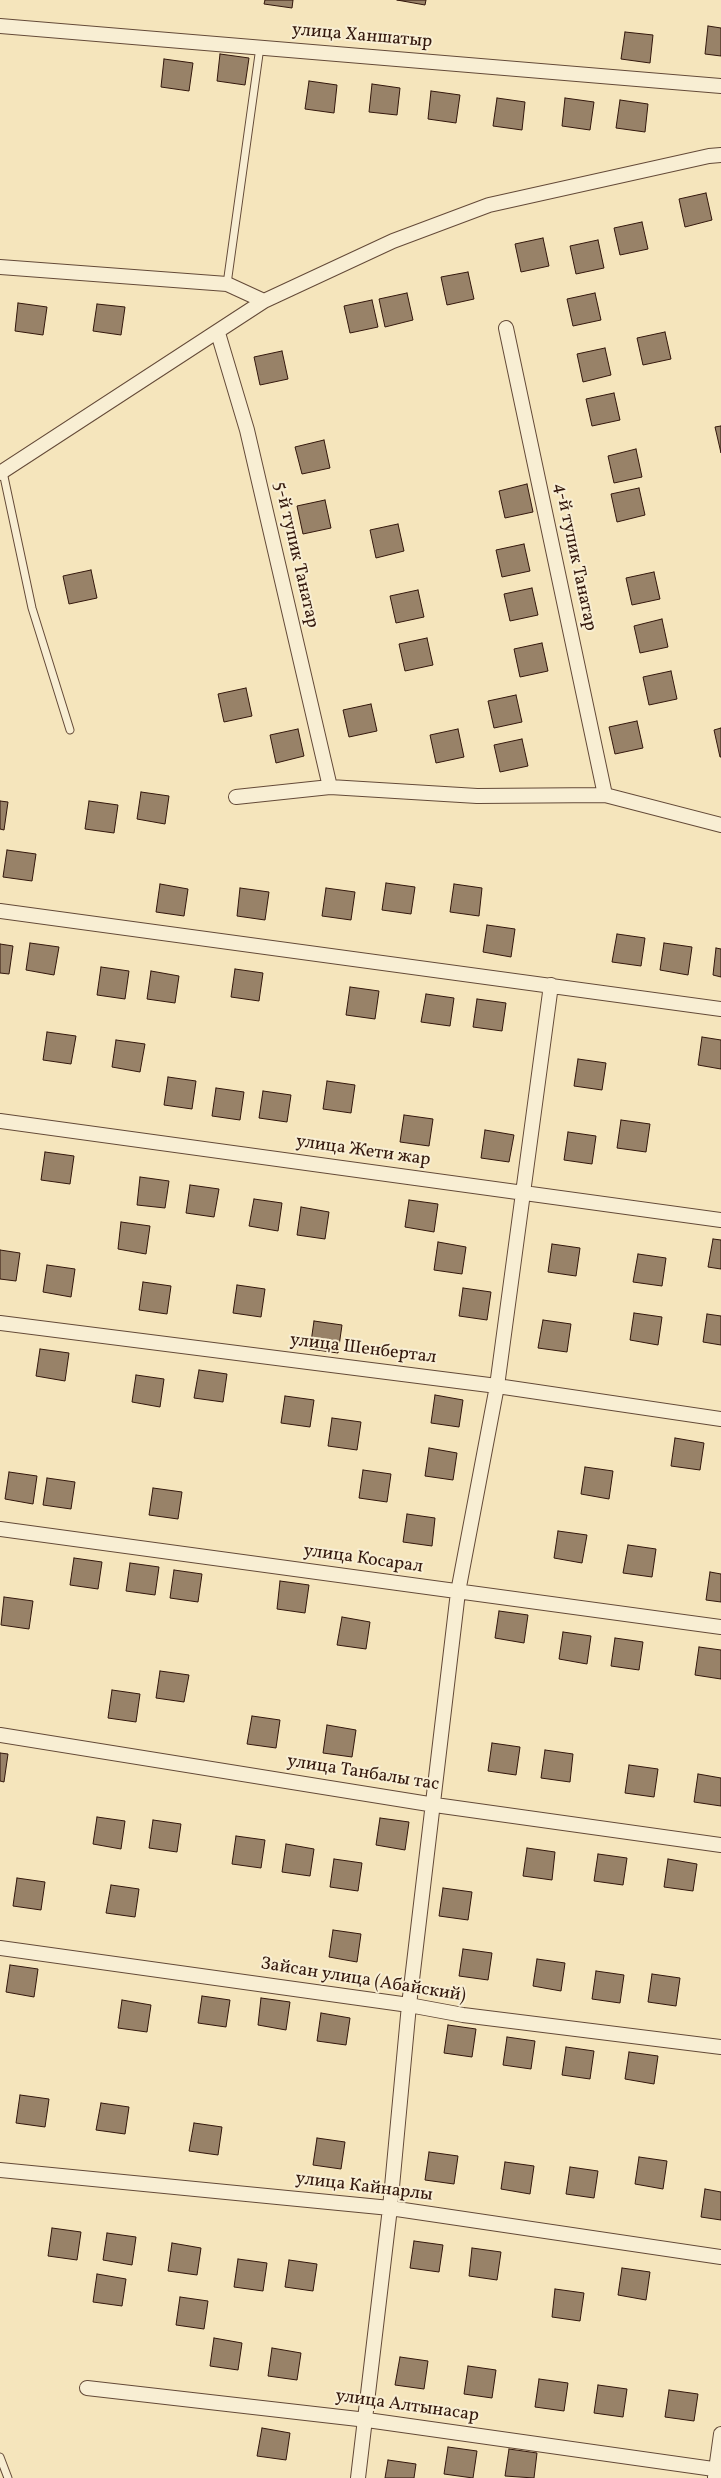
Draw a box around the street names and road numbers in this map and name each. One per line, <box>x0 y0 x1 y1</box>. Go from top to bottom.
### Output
street label: улица Ханшатыр <box>291 20 433 54</box>
street label: 5-й тупик Танатар <box>268 480 322 630</box>
street label: 4-й тупик Танатар <box>548 481 600 633</box>
street label: улица Жети жар <box>294 1132 432 1172</box>
street label: улица Шенбертал <box>288 1330 438 1370</box>
street label: улица Косарал <box>302 1541 424 1579</box>
street label: улица Танбалы тас <box>285 1751 441 1797</box>
street label: Зайсан улица (Абайский) <box>259 1954 467 2008</box>
street label: улица Кайнарлы <box>294 2169 434 2207</box>
street label: улица Алтынасар <box>334 2386 480 2428</box>

